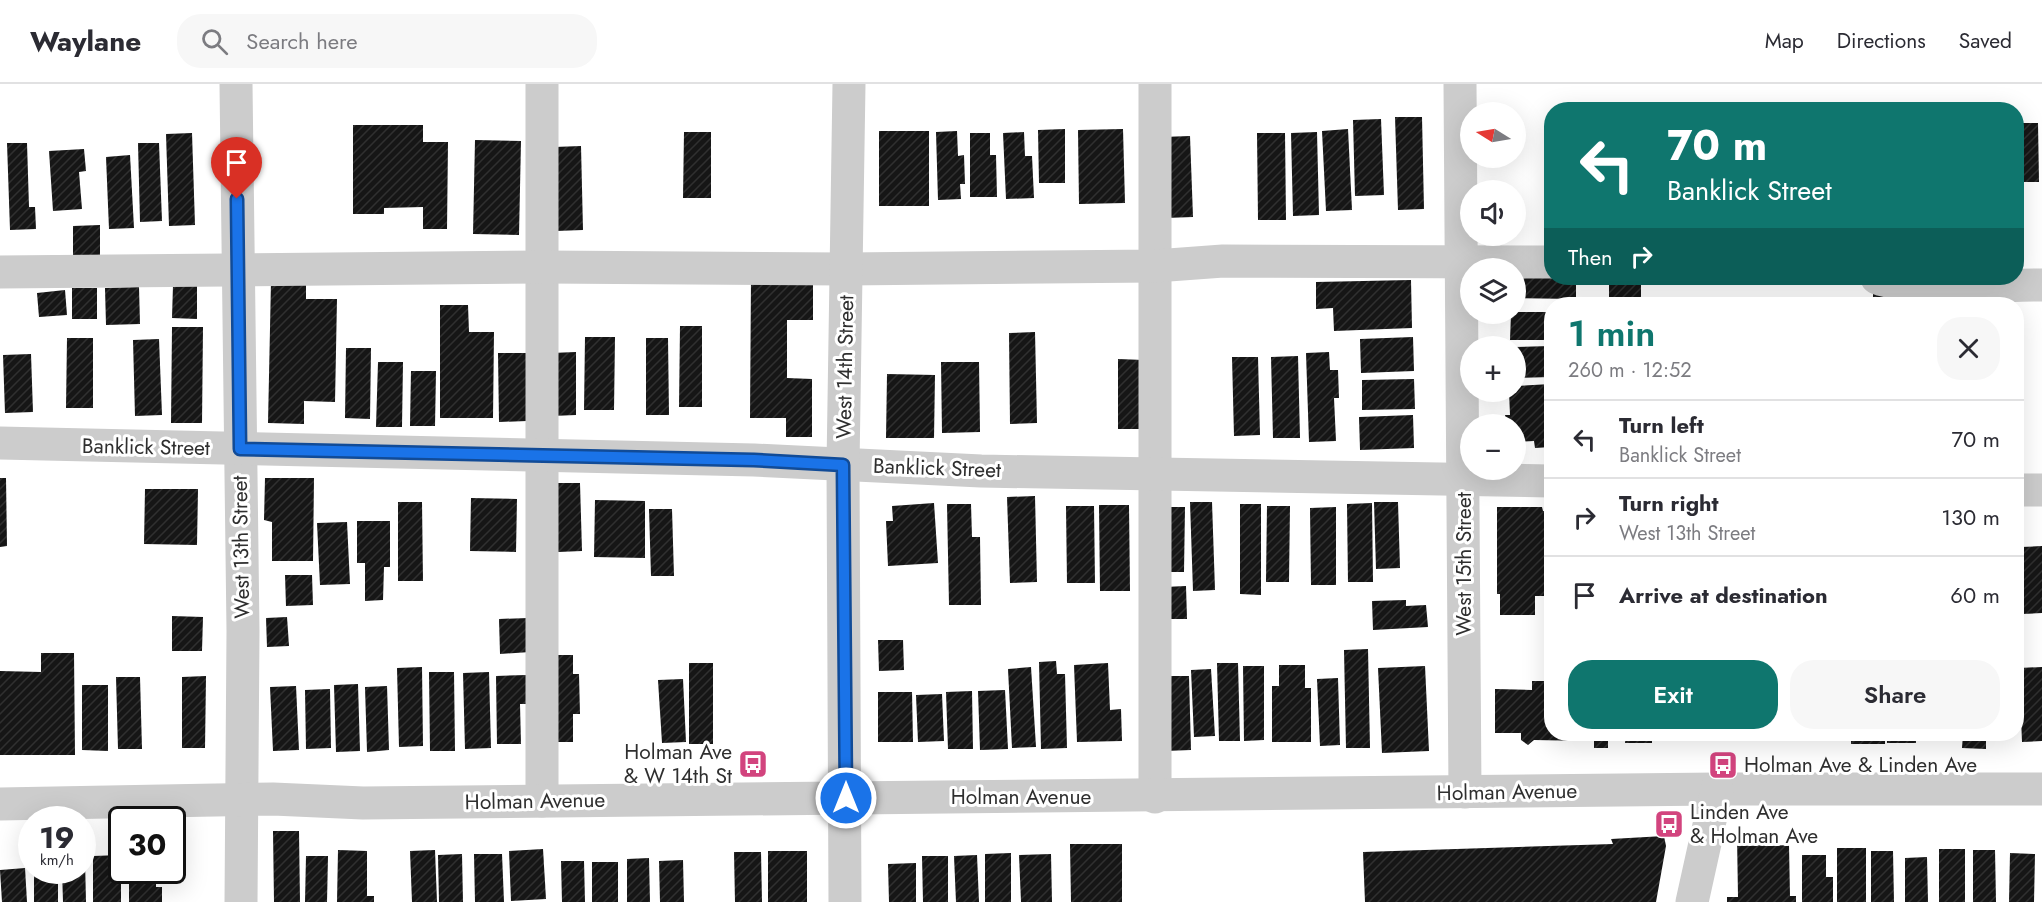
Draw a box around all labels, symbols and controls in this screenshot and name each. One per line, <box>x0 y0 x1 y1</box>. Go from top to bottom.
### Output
search box <box>177 14 597 68</box>
text: Waylane <box>30 21 141 62</box>
icon: search <box>198 25 231 58</box>
text: Search here <box>246 25 358 57</box>
text: Map <box>1765 26 1804 56</box>
text: Directions <box>1837 26 1926 56</box>
text: Saved <box>1959 26 2012 56</box>
north arrow <box>1460 102 1526 168</box>
map controls <box>1460 102 1526 480</box>
text: 70 m <box>1667 115 1767 176</box>
icon: left <box>1568 126 1646 204</box>
pin <box>211 137 262 199</box>
icon: arrive <box>220 146 253 179</box>
text: Banklick Street <box>1667 171 1832 210</box>
button: sound <box>1460 180 1526 246</box>
icon: right <box>1625 240 1658 273</box>
text: Then <box>1568 241 1613 273</box>
button: layers <box>1460 258 1526 324</box>
street label: West 14th Street <box>829 295 861 439</box>
text: 1 min <box>1568 307 1655 359</box>
button: close <box>1937 317 2000 380</box>
button: + <box>1460 336 1526 402</box>
text: 260 m · 12:52 <box>1568 356 1692 385</box>
text: Turn left <box>1619 409 1704 441</box>
button: − <box>1460 414 1526 480</box>
icon: left <box>1568 423 1601 456</box>
text: 70 m <box>1951 423 2000 455</box>
street label: Banklick Street <box>82 431 210 463</box>
text: Banklick Street <box>1619 441 1741 470</box>
street label: Banklick Street <box>872 451 1002 485</box>
street label: West 13th Street <box>225 475 257 619</box>
text: Turn right <box>1619 487 1719 519</box>
street label: West 15th Street <box>1449 492 1479 636</box>
icon: right <box>1568 501 1601 534</box>
text: 130 m <box>1941 501 2000 533</box>
text: West 13th Street <box>1619 519 1755 548</box>
icon: arrive <box>1568 579 1601 612</box>
text: Arrive at destination <box>1619 579 1828 611</box>
text: 60 m <box>1950 579 2000 611</box>
button: Exit <box>1568 660 1778 729</box>
button: Share <box>1790 660 2000 729</box>
place label: Holman Ave & W 14th St <box>624 737 732 791</box>
bus stop icon: Holman Ave & W 14th St <box>737 748 769 780</box>
bus stop icon: Holman Ave & Linden Ave <box>1707 749 1739 781</box>
place label: Holman Ave & Linden Ave <box>1744 750 1977 780</box>
position arrow <box>814 766 878 830</box>
street label: Holman Avenue <box>1436 776 1578 808</box>
street label: Holman Avenue <box>951 782 1091 812</box>
street label: Holman Avenue <box>464 785 606 817</box>
place label: Linden Ave & Holman Ave <box>1690 797 1818 851</box>
speed limit sign: 30 <box>108 806 186 884</box>
bus stop icon: Linden Ave & Holman Ave <box>1653 808 1685 840</box>
text: 19 <box>39 816 75 859</box>
text: km/h <box>40 849 74 871</box>

